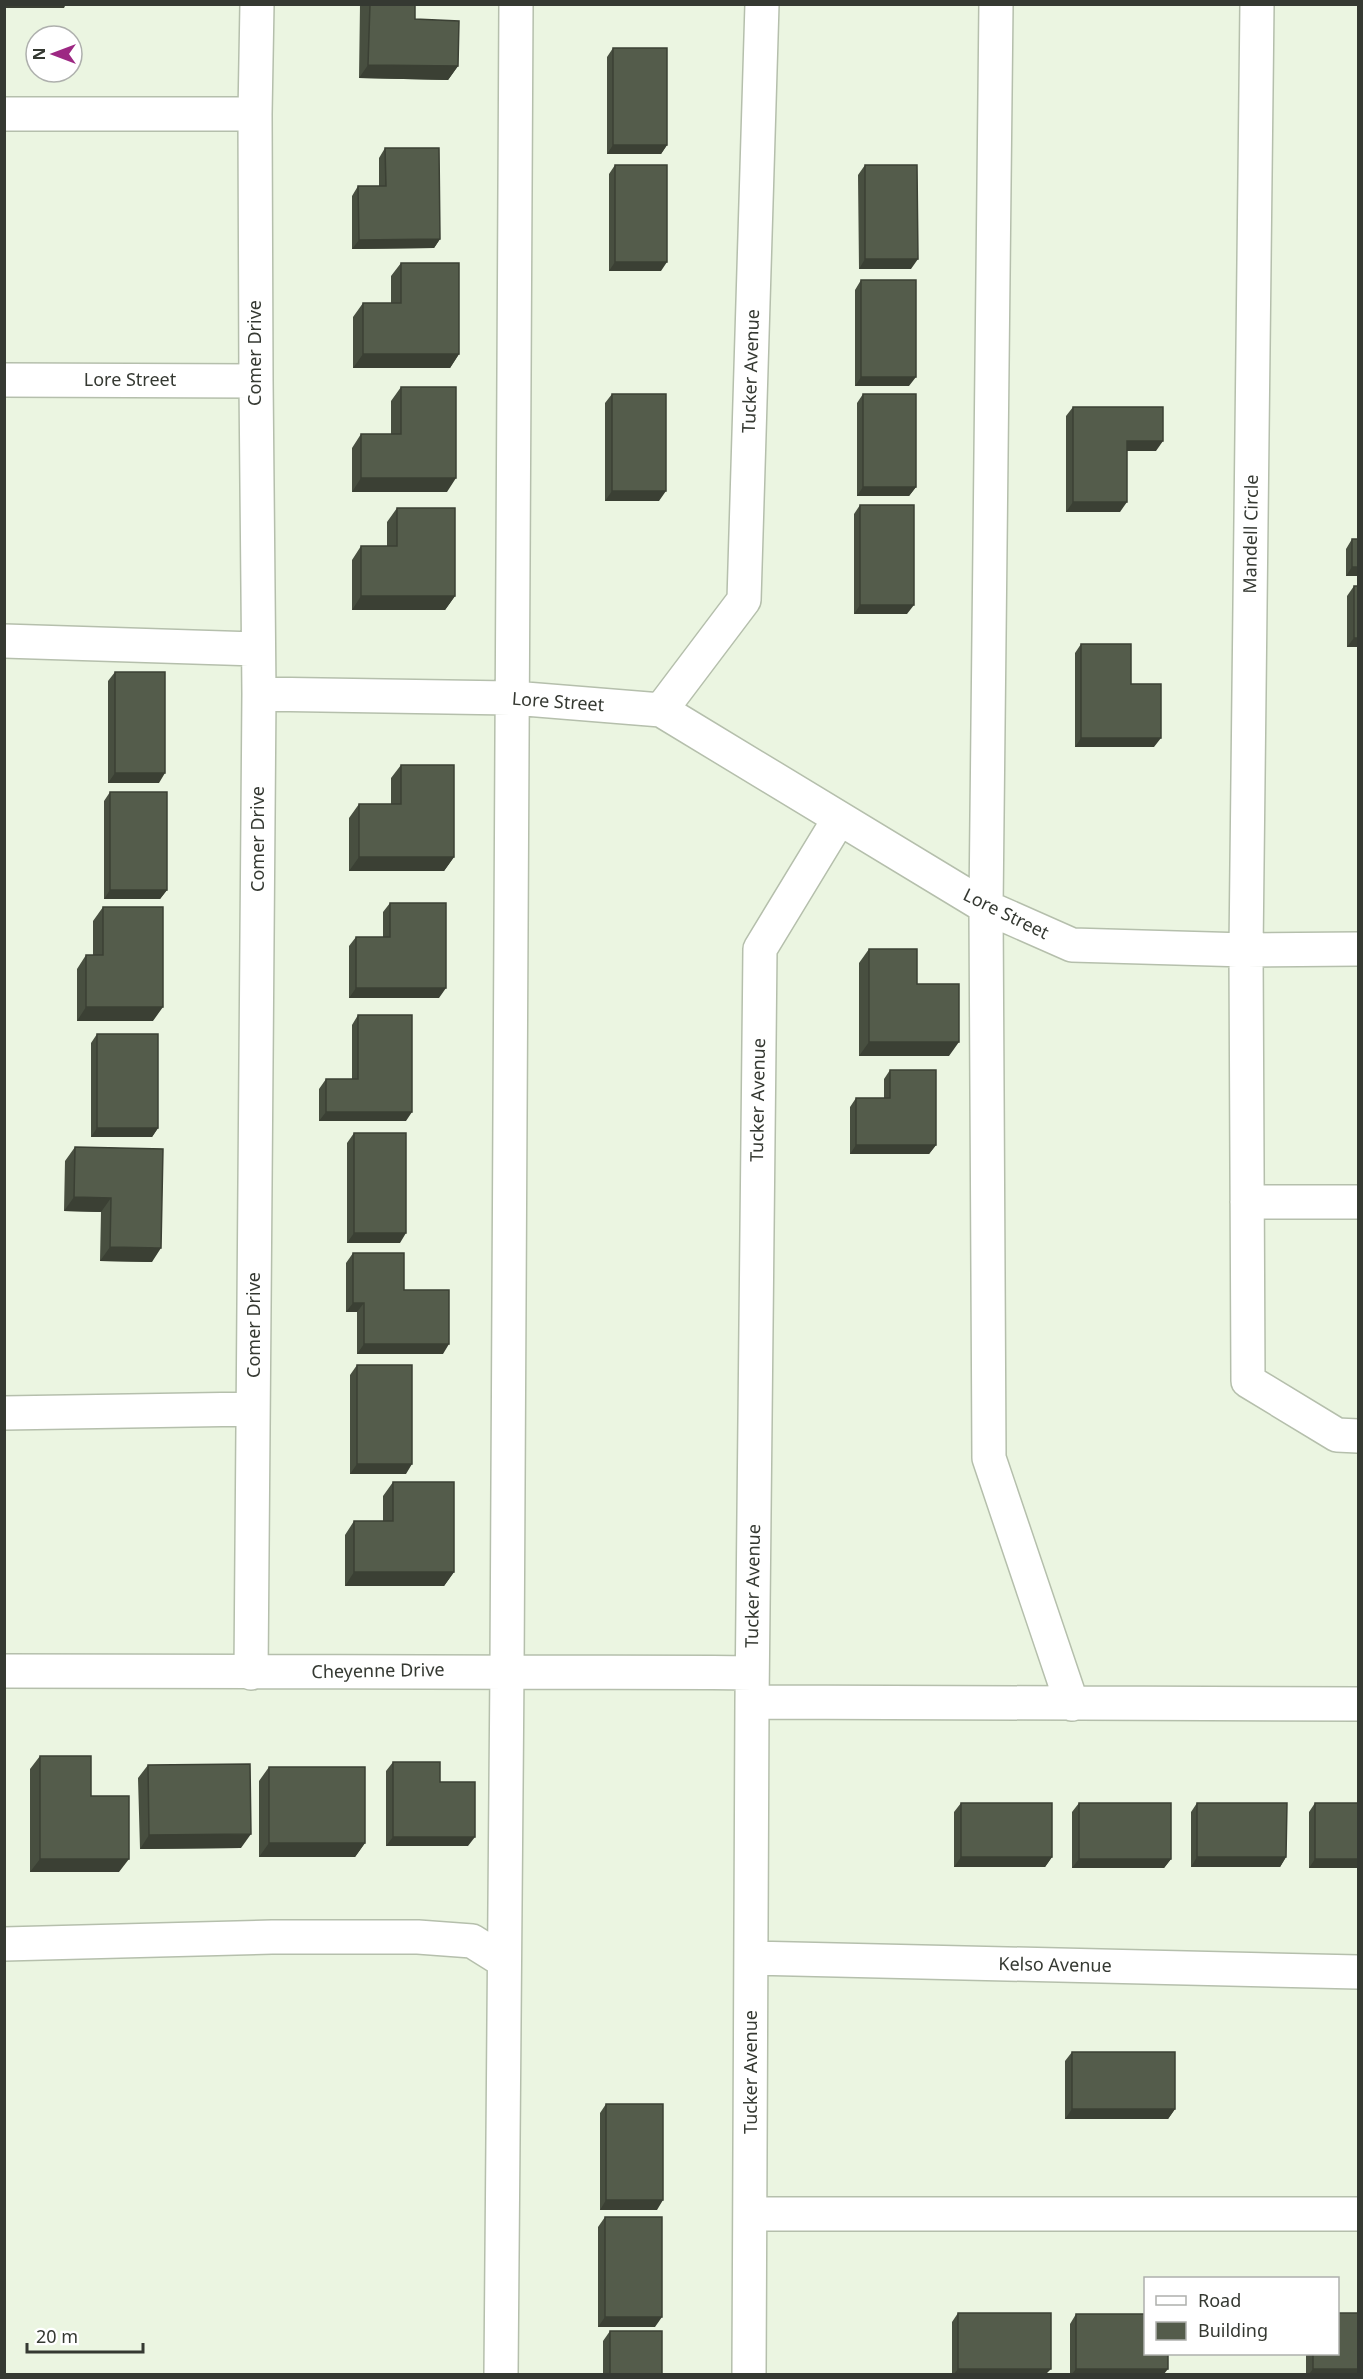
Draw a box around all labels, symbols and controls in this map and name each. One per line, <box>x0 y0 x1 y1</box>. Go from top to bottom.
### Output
north arrow <box>24 24 84 84</box>
text: N <box>28 47 50 61</box>
street label: Comer Drive <box>242 300 266 406</box>
street label: Tucker Avenue <box>736 309 764 433</box>
street label: Lore Street <box>84 367 177 391</box>
street label: Mandell Circle <box>1237 474 1263 594</box>
street label: Lore Street <box>511 686 606 716</box>
street label: Comer Drive <box>245 786 269 892</box>
street label: Lore Street <box>960 882 1054 944</box>
street label: Tucker Avenue <box>744 1038 770 1162</box>
street label: Comer Drive <box>241 1272 265 1378</box>
street label: Tucker Avenue <box>739 1524 765 1648</box>
street label: Cheyenne Drive <box>311 1657 445 1683</box>
street label: Kelso Avenue <box>998 1951 1112 1977</box>
street label: Tucker Avenue <box>738 2010 762 2134</box>
legend <box>1144 2277 1339 2355</box>
text: Road <box>1198 2288 1241 2312</box>
scale bar <box>27 2316 142 2354</box>
text: Building <box>1198 2318 1268 2342</box>
text: 20 m <box>36 2324 78 2348</box>

